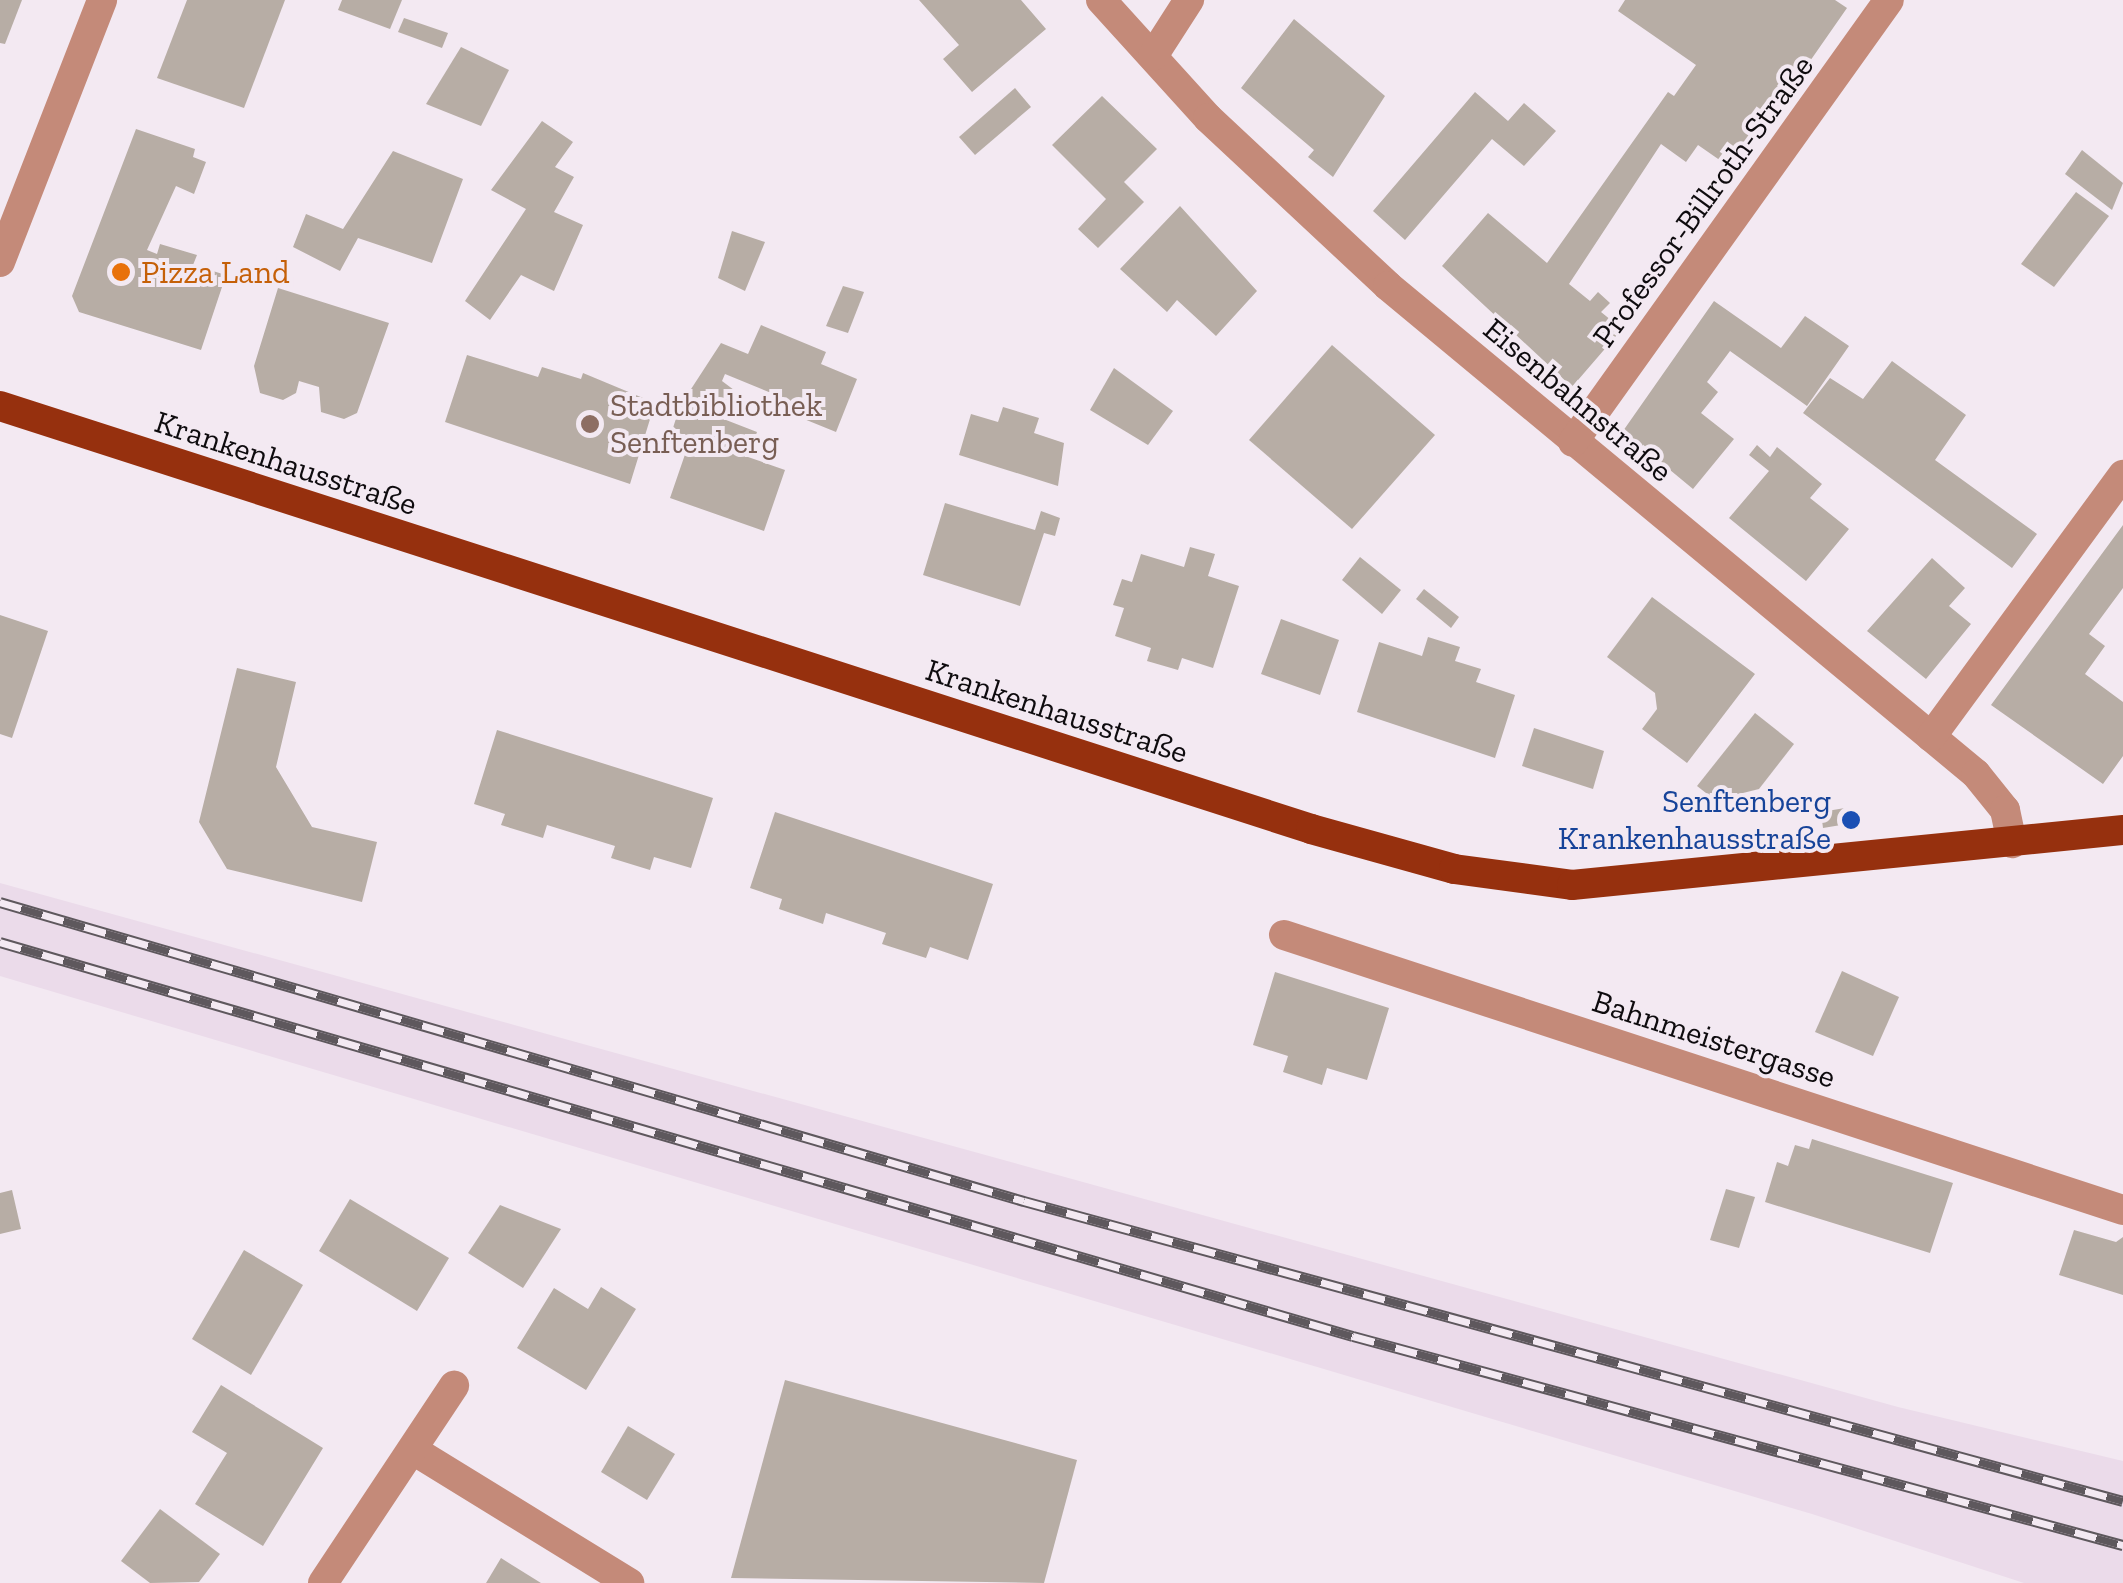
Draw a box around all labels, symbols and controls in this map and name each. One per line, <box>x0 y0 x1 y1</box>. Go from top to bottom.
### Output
street label: Professor-Billroth-Straße <box>1584 48 1822 354</box>
place label: Pizza Land <box>141 253 290 291</box>
marker: Pizza Land <box>110 261 132 283</box>
street label: Eisenbahnstraße <box>1476 310 1680 490</box>
place label: Stadtbibliothek Senftenberg <box>610 387 822 462</box>
street label: Krankenhausstraße <box>150 403 422 523</box>
marker: Stadtbibliothek Senftenberg <box>579 413 601 435</box>
street label: Krankenhausstraße <box>921 651 1193 771</box>
place label: Senftenberg Krankenhausstraße <box>1558 783 1831 858</box>
marker: Senftenberg Krankenhausstraße <box>1840 809 1862 831</box>
street label: Bahnmeistergasse <box>1588 982 1840 1096</box>

